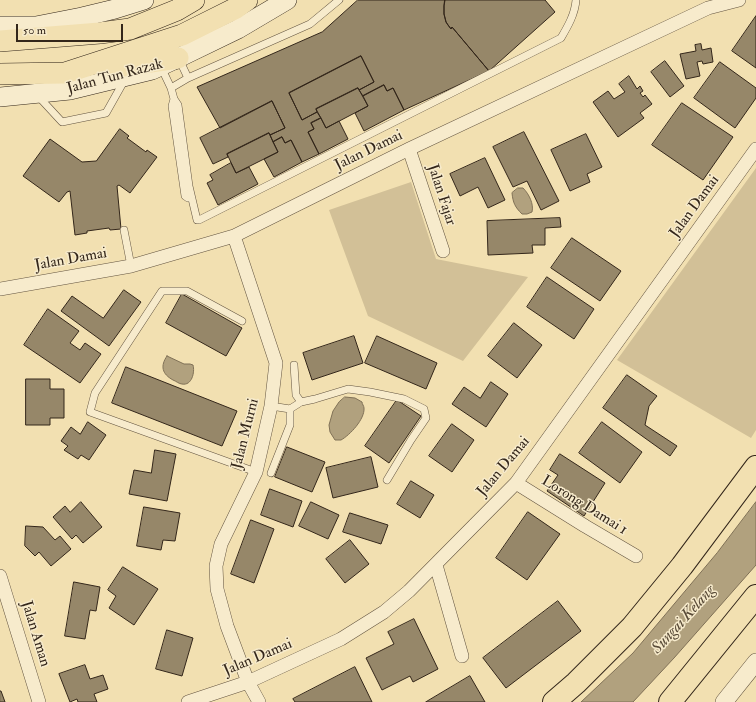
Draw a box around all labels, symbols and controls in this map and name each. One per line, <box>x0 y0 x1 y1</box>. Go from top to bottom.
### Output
scale bar <box>18 16 125 42</box>
text: 50 m <box>23 23 46 38</box>
street label: Jalan Tun Razak <box>65 56 165 98</box>
street label: Jalan Damai <box>332 127 406 175</box>
street label: Jalan Fajar <box>423 162 459 228</box>
street label: Jalan Damai <box>666 172 724 242</box>
street label: Jalan Damai <box>33 245 109 275</box>
street label: Jalan Murni <box>229 397 263 471</box>
street label: Jalan Damai <box>474 433 534 501</box>
street label: Lorong Damai 1 <box>538 472 630 540</box>
water label: Sungai Kelang <box>648 582 720 658</box>
street label: Jalan Aman <box>16 599 54 669</box>
street label: Jalan Damai <box>221 635 295 681</box>

